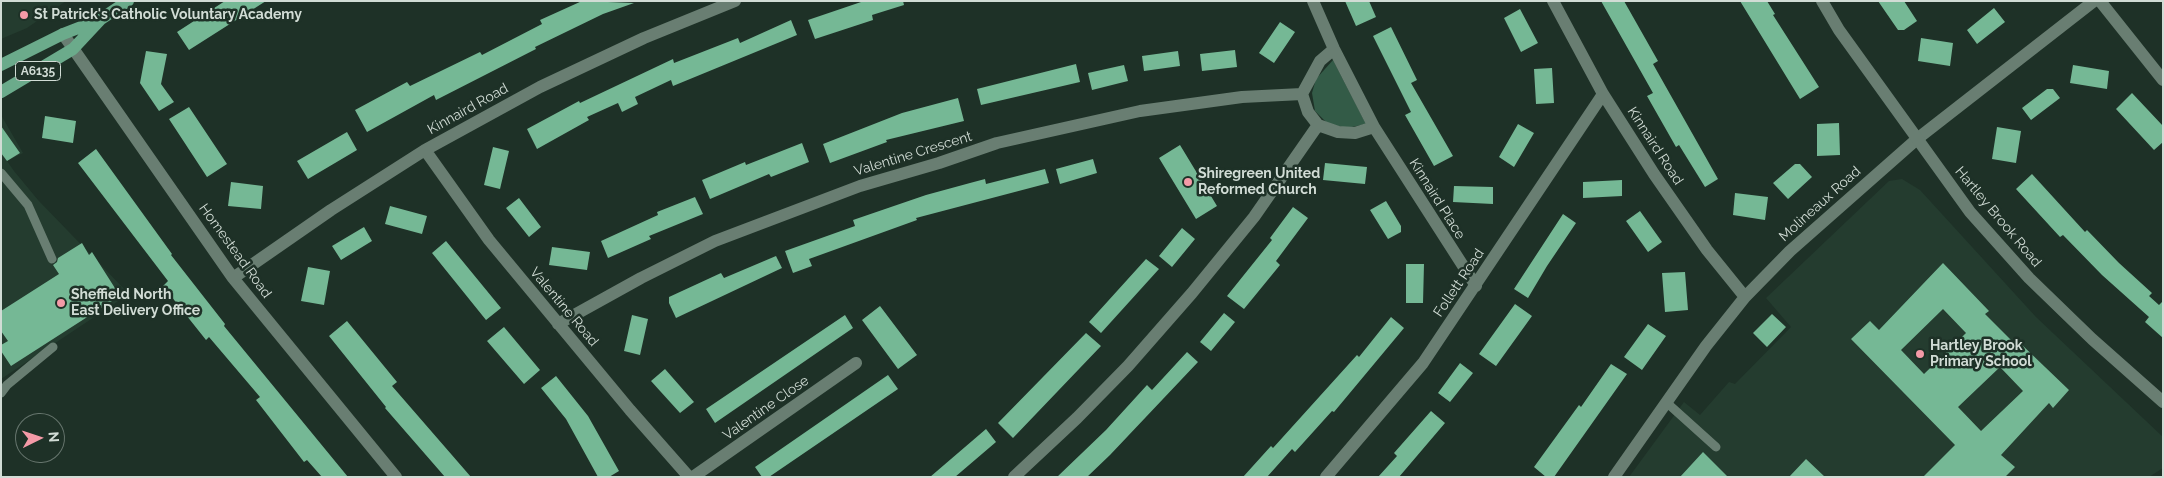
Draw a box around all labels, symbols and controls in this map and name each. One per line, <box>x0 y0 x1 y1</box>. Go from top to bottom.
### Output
place label: St Patrick's Catholic Voluntary Academy <box>34 7 302 23</box>
marker: St Patrick's Catholic Voluntary Academy <box>18 9 30 21</box>
road number: A6135 <box>15 61 60 80</box>
street label: Kinnaird Road <box>425 80 511 138</box>
street label: Kinnaird Road <box>1624 104 1686 188</box>
street label: Valentine Crescent <box>852 128 974 180</box>
street label: Kinnaird Place <box>1405 156 1469 242</box>
street label: Molineaux Road <box>1776 163 1864 245</box>
street label: Hartley Brook Road <box>1951 163 2045 271</box>
place label: Shiregreen United Reformed Church <box>1198 166 1320 198</box>
marker: Shiregreen United Reformed Church <box>1182 176 1194 188</box>
street label: Homestead Road <box>195 200 275 302</box>
street label: Follett Road <box>1430 246 1488 320</box>
street label: Valentine Road <box>526 264 602 350</box>
place label: Sheffield North East Delivery Office <box>71 287 200 320</box>
marker: Sheffield North East Delivery Office <box>55 297 67 309</box>
place label: Hartley Brook Primary School <box>1930 338 2032 371</box>
marker: Hartley Brook Primary School <box>1914 348 1926 360</box>
street label: Valentine Close <box>720 372 812 444</box>
north arrow <box>15 413 65 463</box>
text: N <box>46 431 62 443</box>

